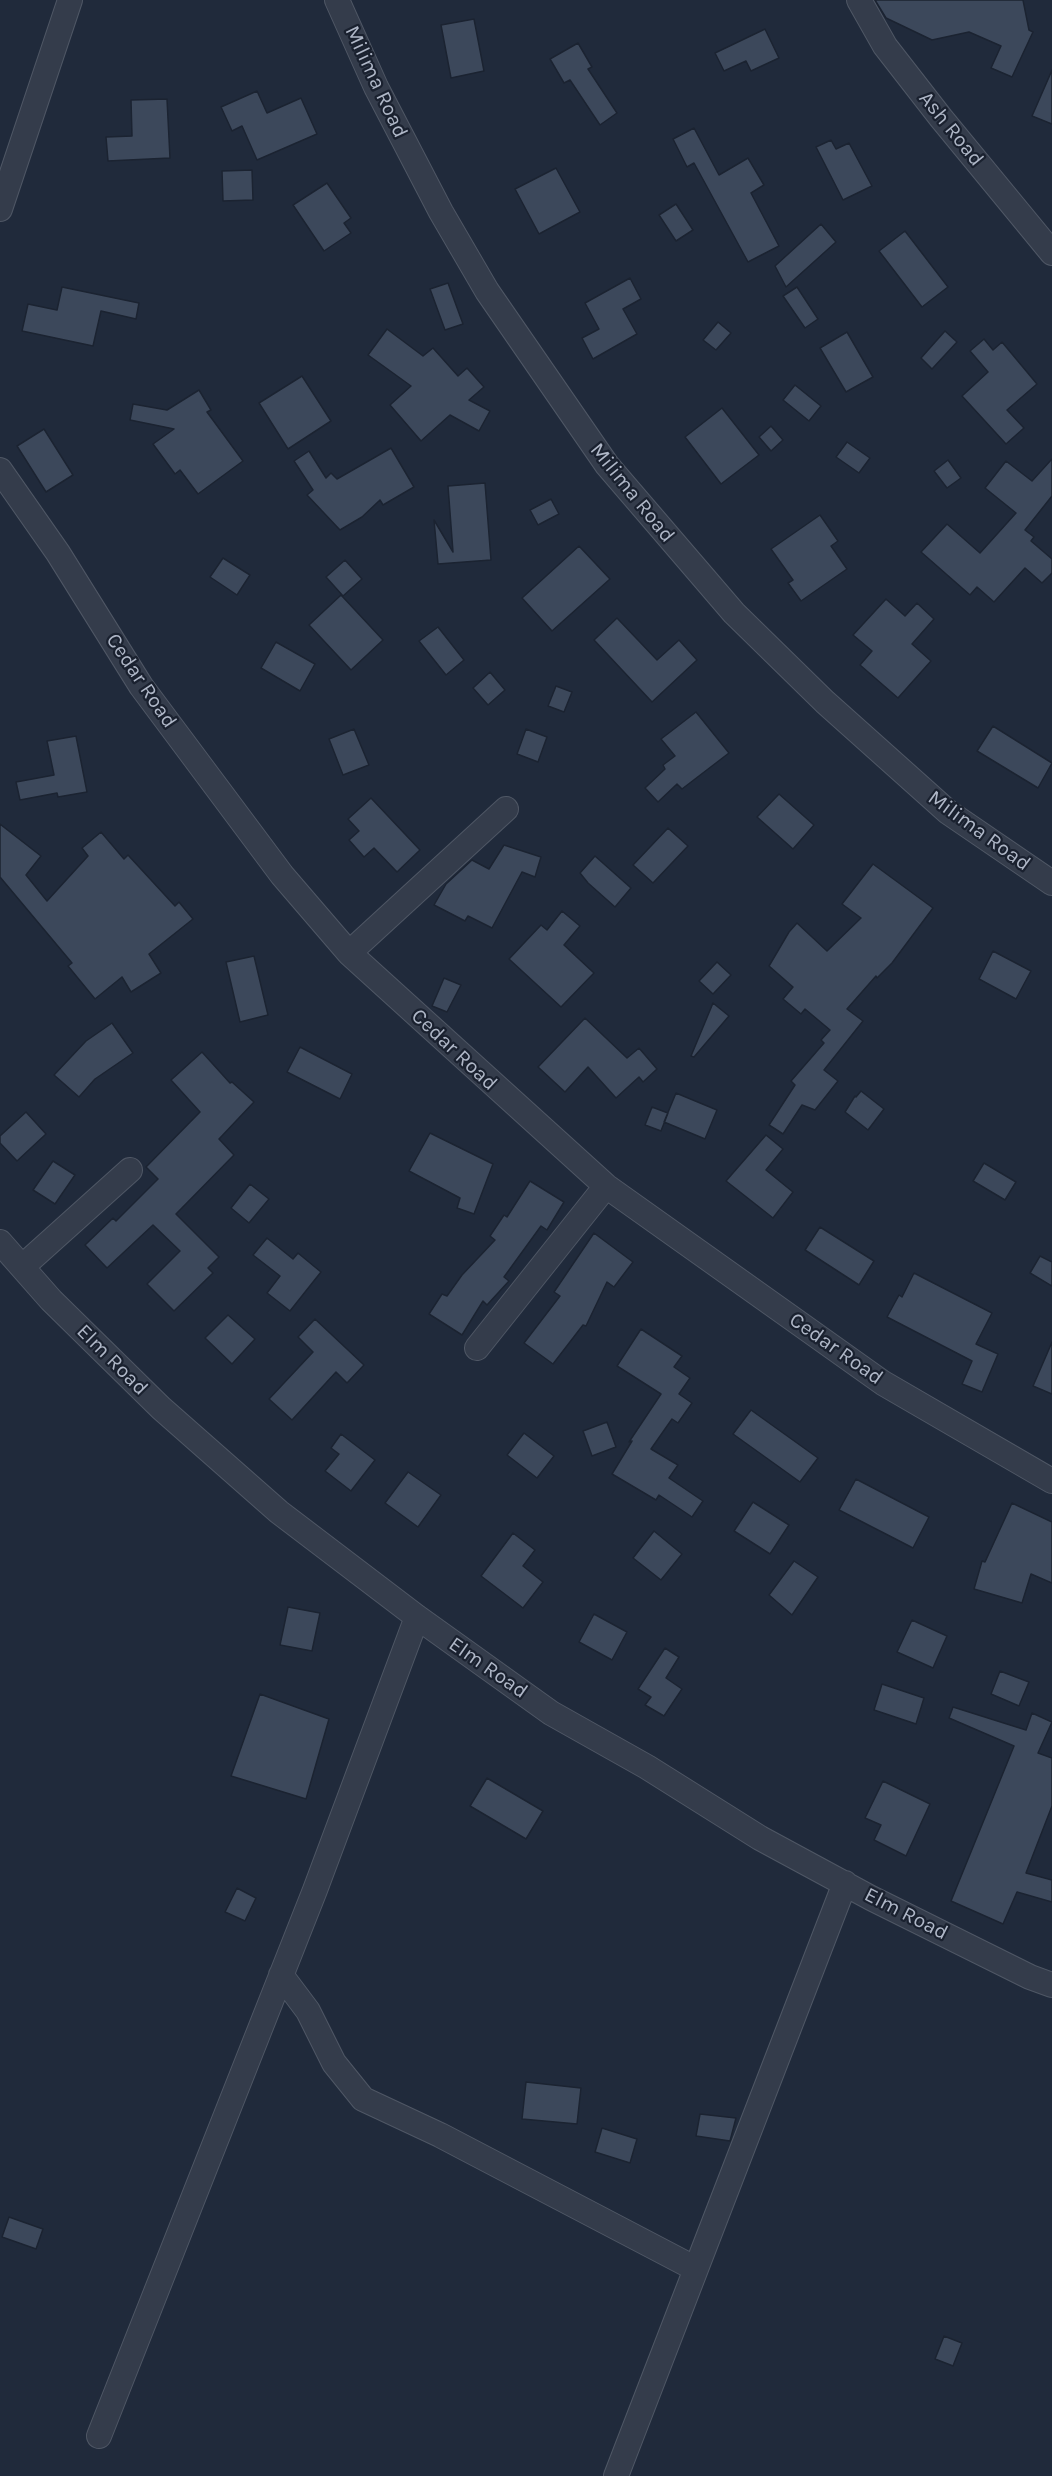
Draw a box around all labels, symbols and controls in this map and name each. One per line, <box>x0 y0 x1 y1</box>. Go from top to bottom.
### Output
street label: Milima Road <box>339 22 413 142</box>
street label: Ash Road <box>913 86 989 172</box>
street label: Milima Road <box>584 438 680 548</box>
street label: Cedar Road <box>100 629 182 733</box>
street label: Milima Road <box>923 785 1035 877</box>
street label: Cedar Road <box>406 1004 502 1096</box>
street label: Cedar Road <box>784 1308 888 1390</box>
street label: Elm Road <box>71 1319 153 1401</box>
street label: Elm Road <box>444 1632 532 1704</box>
street label: Elm Road <box>860 1882 952 1946</box>

